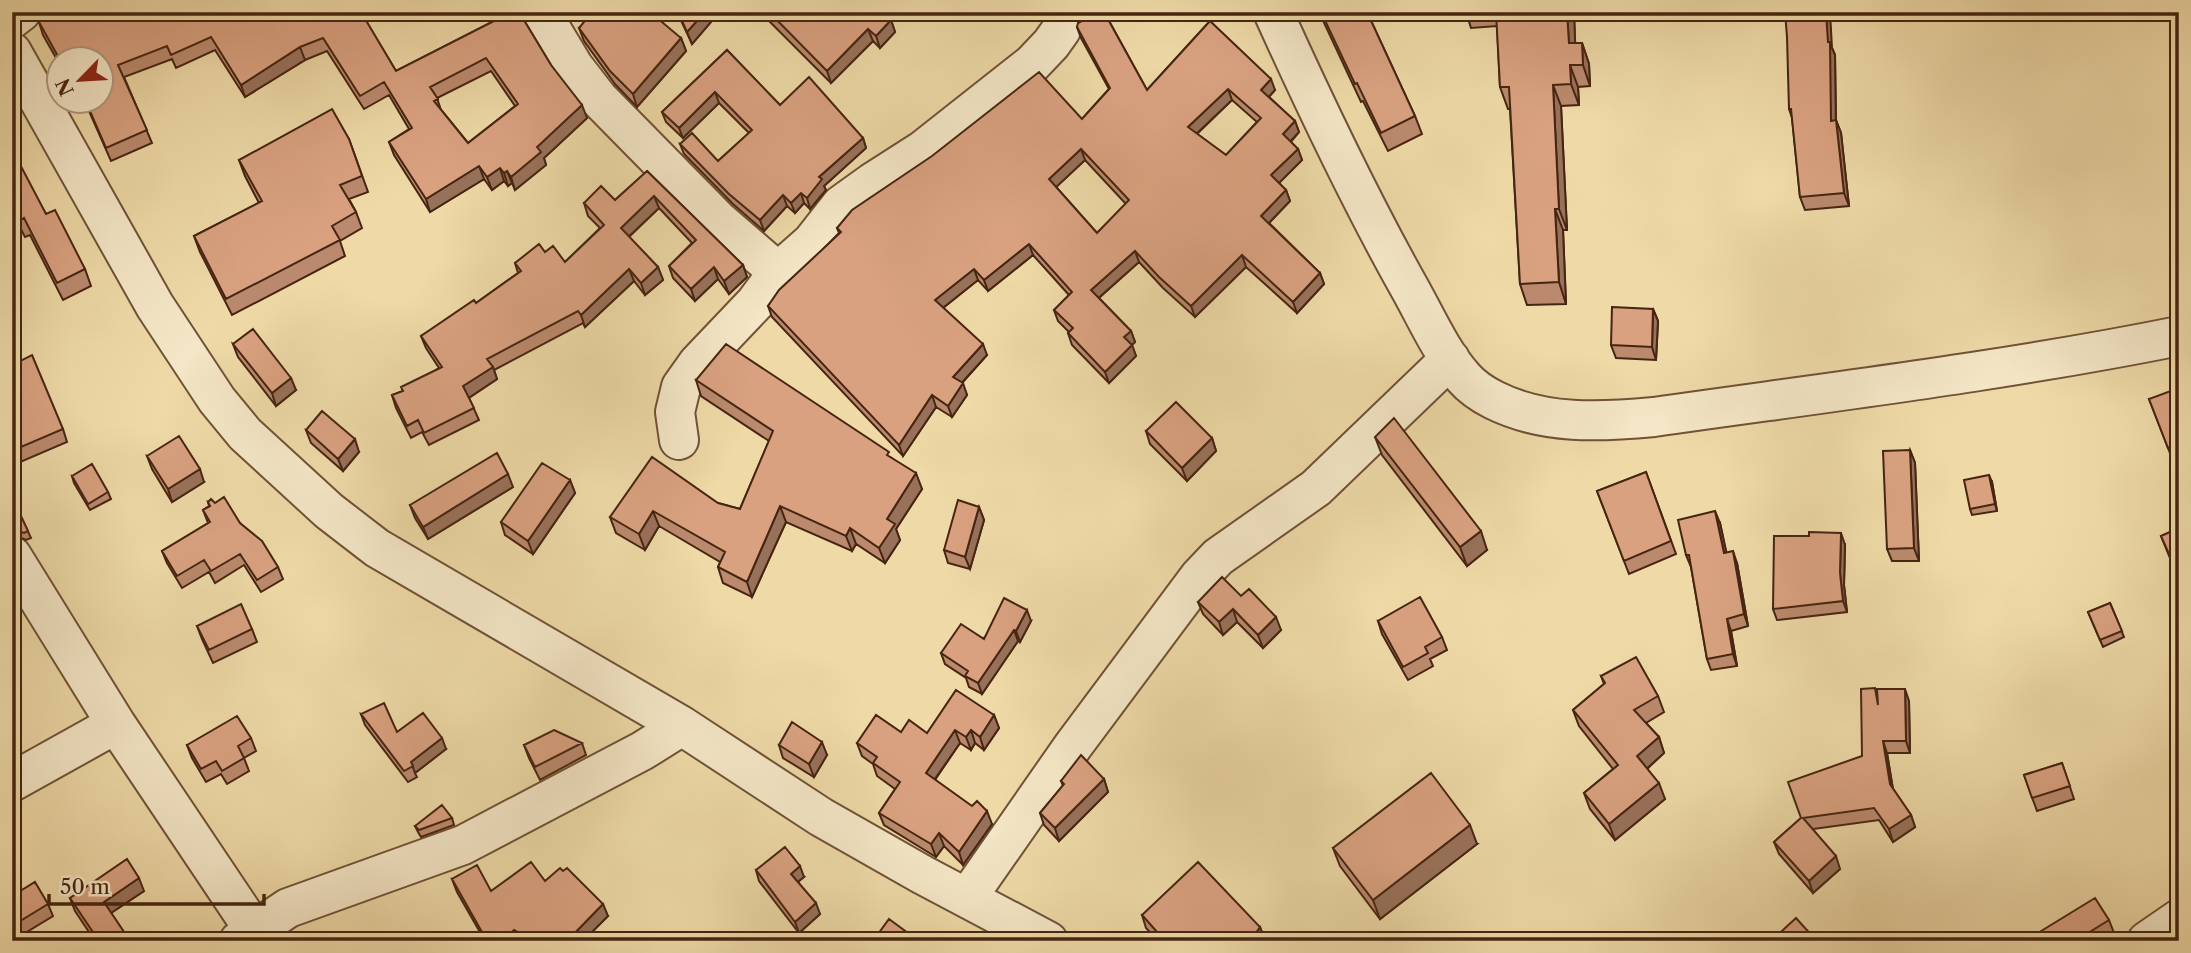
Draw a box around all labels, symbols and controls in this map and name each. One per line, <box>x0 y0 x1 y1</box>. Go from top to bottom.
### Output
north arrow <box>46 46 116 116</box>
text: N <box>51 75 79 99</box>
scale bar <box>49 862 264 906</box>
text: 50 m <box>60 874 110 899</box>

